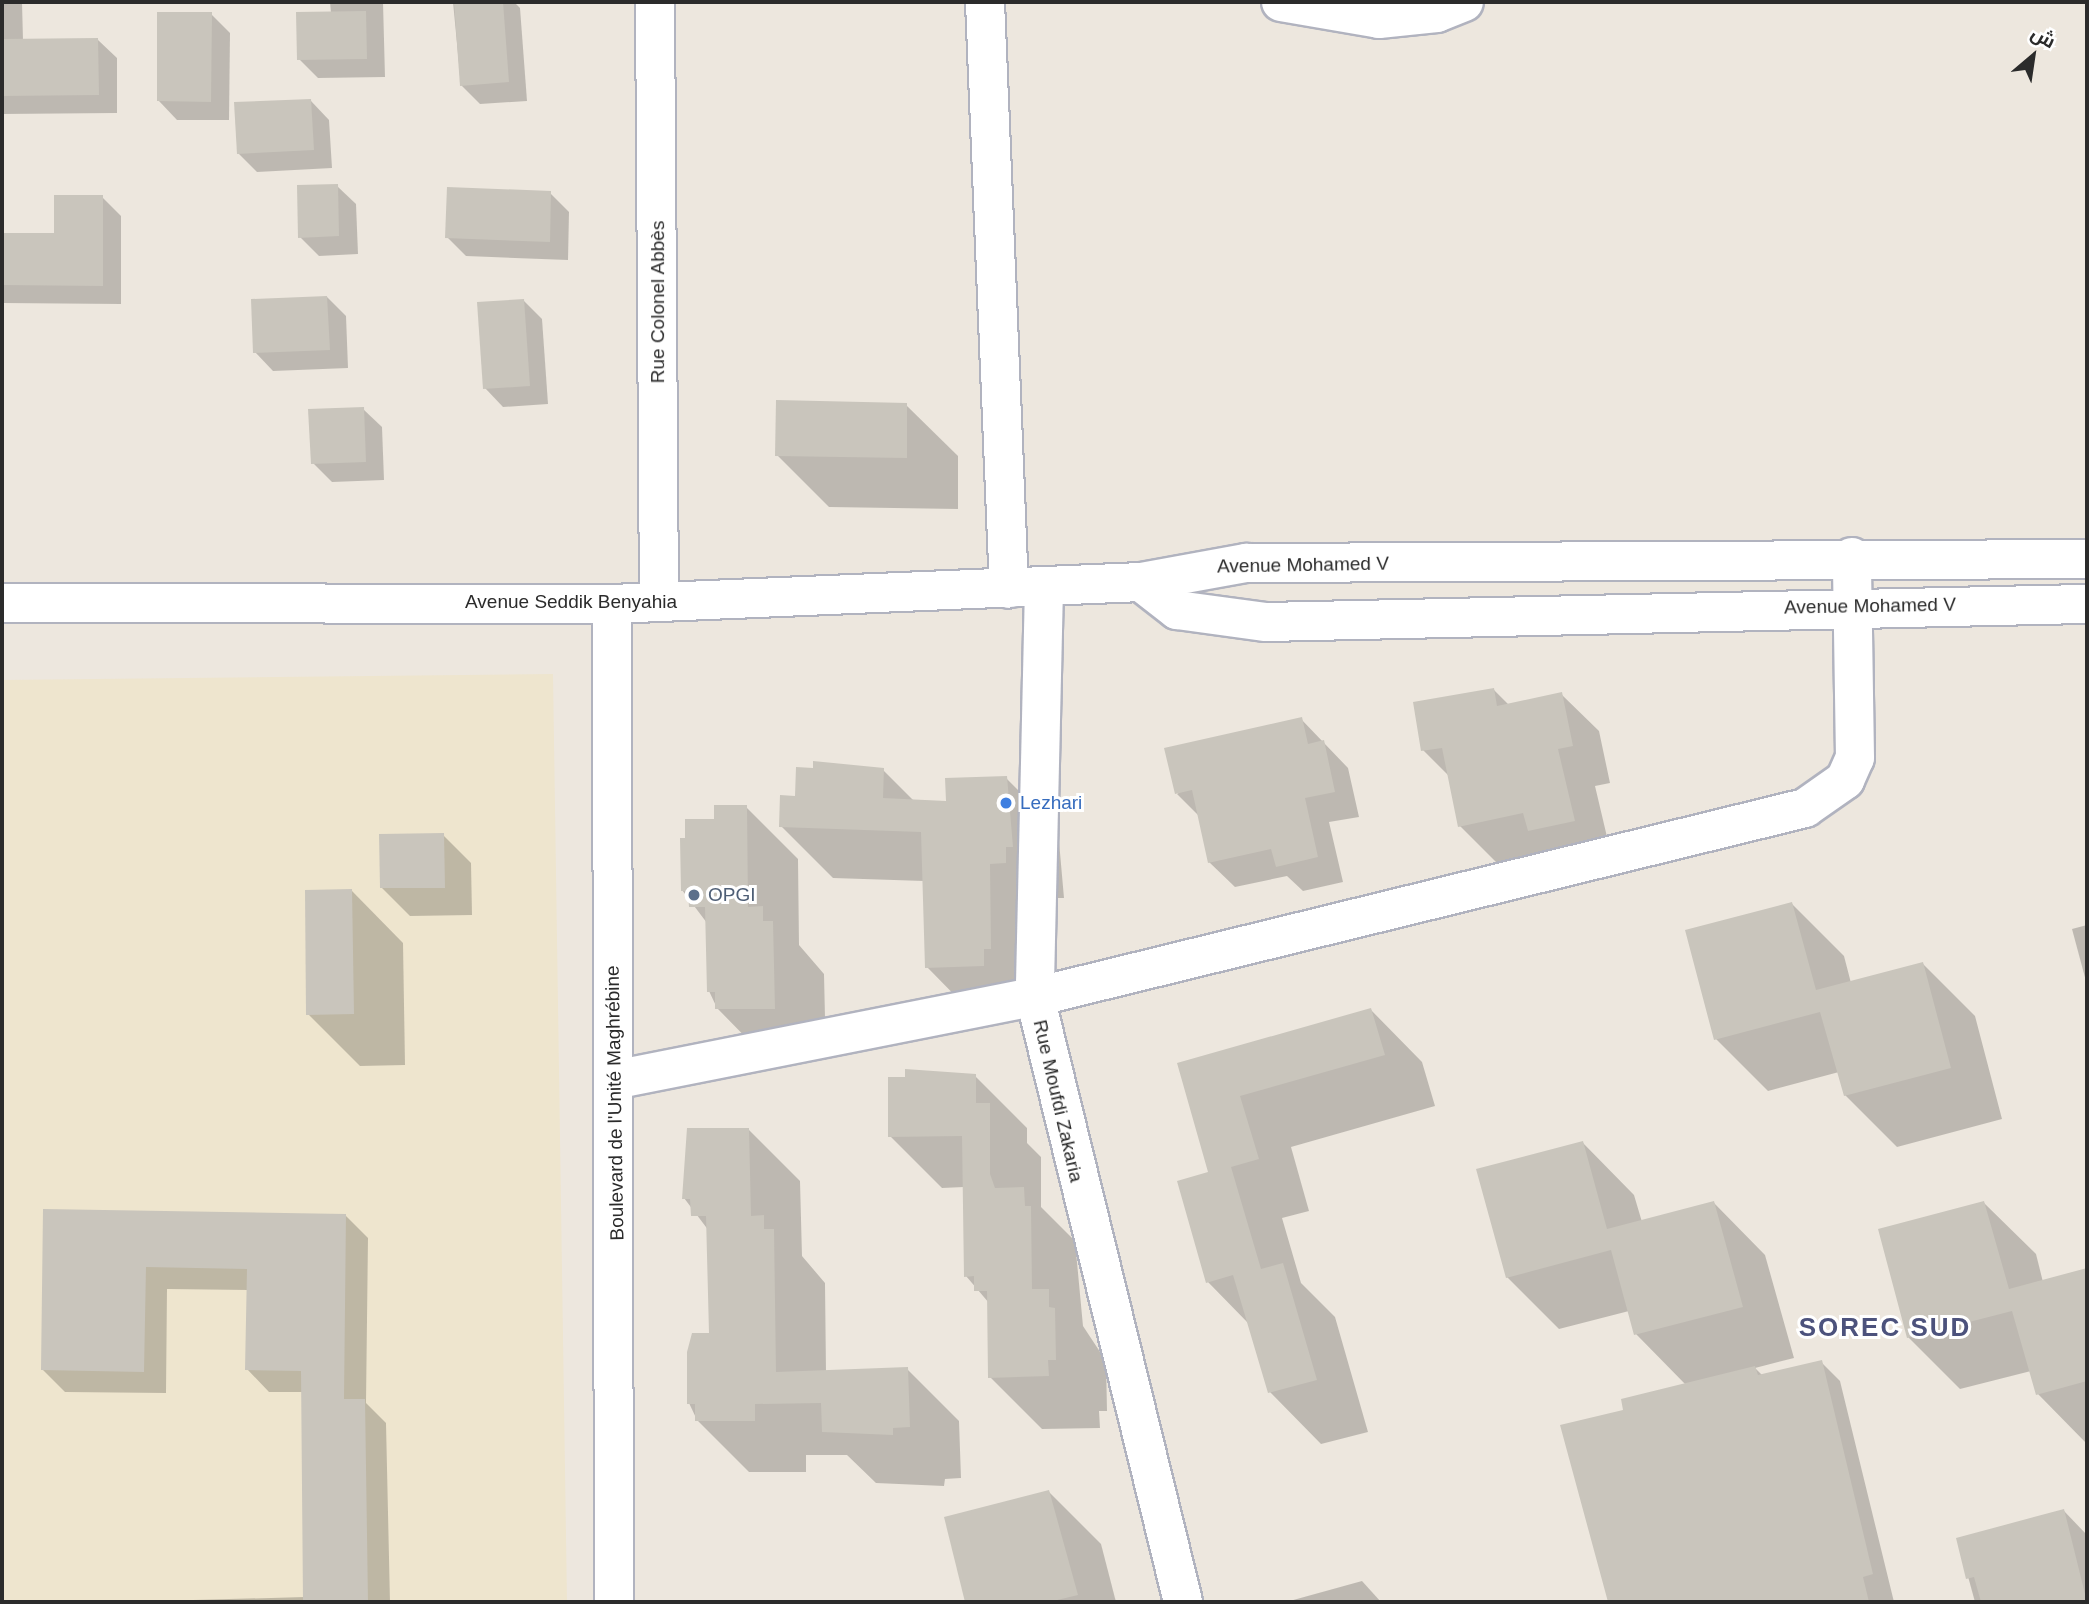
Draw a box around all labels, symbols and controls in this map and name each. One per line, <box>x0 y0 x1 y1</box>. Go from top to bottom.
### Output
north arrow <box>1998 21 2068 91</box>
text: ش <box>2028 22 2059 52</box>
street label: Rue Colonel Abbès <box>647 220 669 384</box>
street label: Avenue Mohamed V <box>1217 552 1389 578</box>
street label: Avenue Seddik Benyahia <box>465 591 677 613</box>
street label: Avenue Mohamed V <box>1784 593 1956 619</box>
place label: Lezhari <box>1020 792 1082 814</box>
marker: Lezhari <box>998 795 1014 811</box>
place label: OPGI <box>708 884 756 906</box>
marker: OPGI <box>686 887 702 903</box>
street label: Boulevard de l'Unité Maghrébine <box>601 965 629 1241</box>
street label: Rue Moufdi Zakaria <box>1028 1018 1088 1184</box>
district label: SOREC SUD <box>1800 1312 1970 1344</box>

